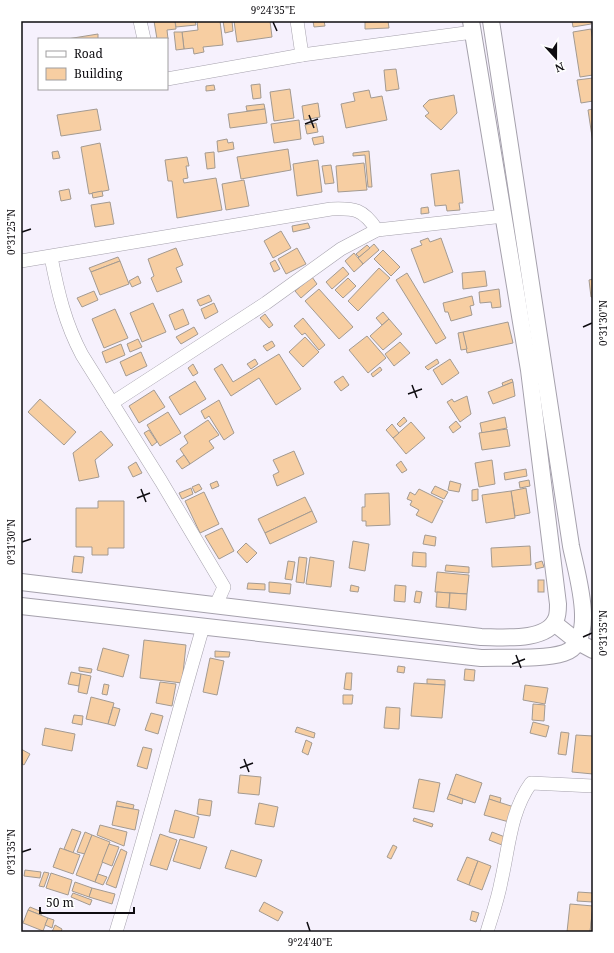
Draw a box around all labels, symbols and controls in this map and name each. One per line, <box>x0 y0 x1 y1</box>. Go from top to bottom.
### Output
text: 9°24'35"E <box>251 3 295 17</box>
legend <box>38 38 168 90</box>
north arrow <box>536 38 576 78</box>
text: Road <box>74 45 104 62</box>
text: N <box>553 59 566 76</box>
text: Building <box>74 65 123 82</box>
text: 0°31'25"N <box>4 209 18 255</box>
text: 0°31'30"N <box>596 300 610 346</box>
text: 0°31'30"N <box>4 519 18 565</box>
text: 0°31'35"N <box>596 610 610 656</box>
text: 0°31'35"N <box>4 829 18 875</box>
scale bar <box>40 889 134 915</box>
text: 50 m <box>46 894 74 911</box>
text: 9°24'40"E <box>288 935 332 949</box>

